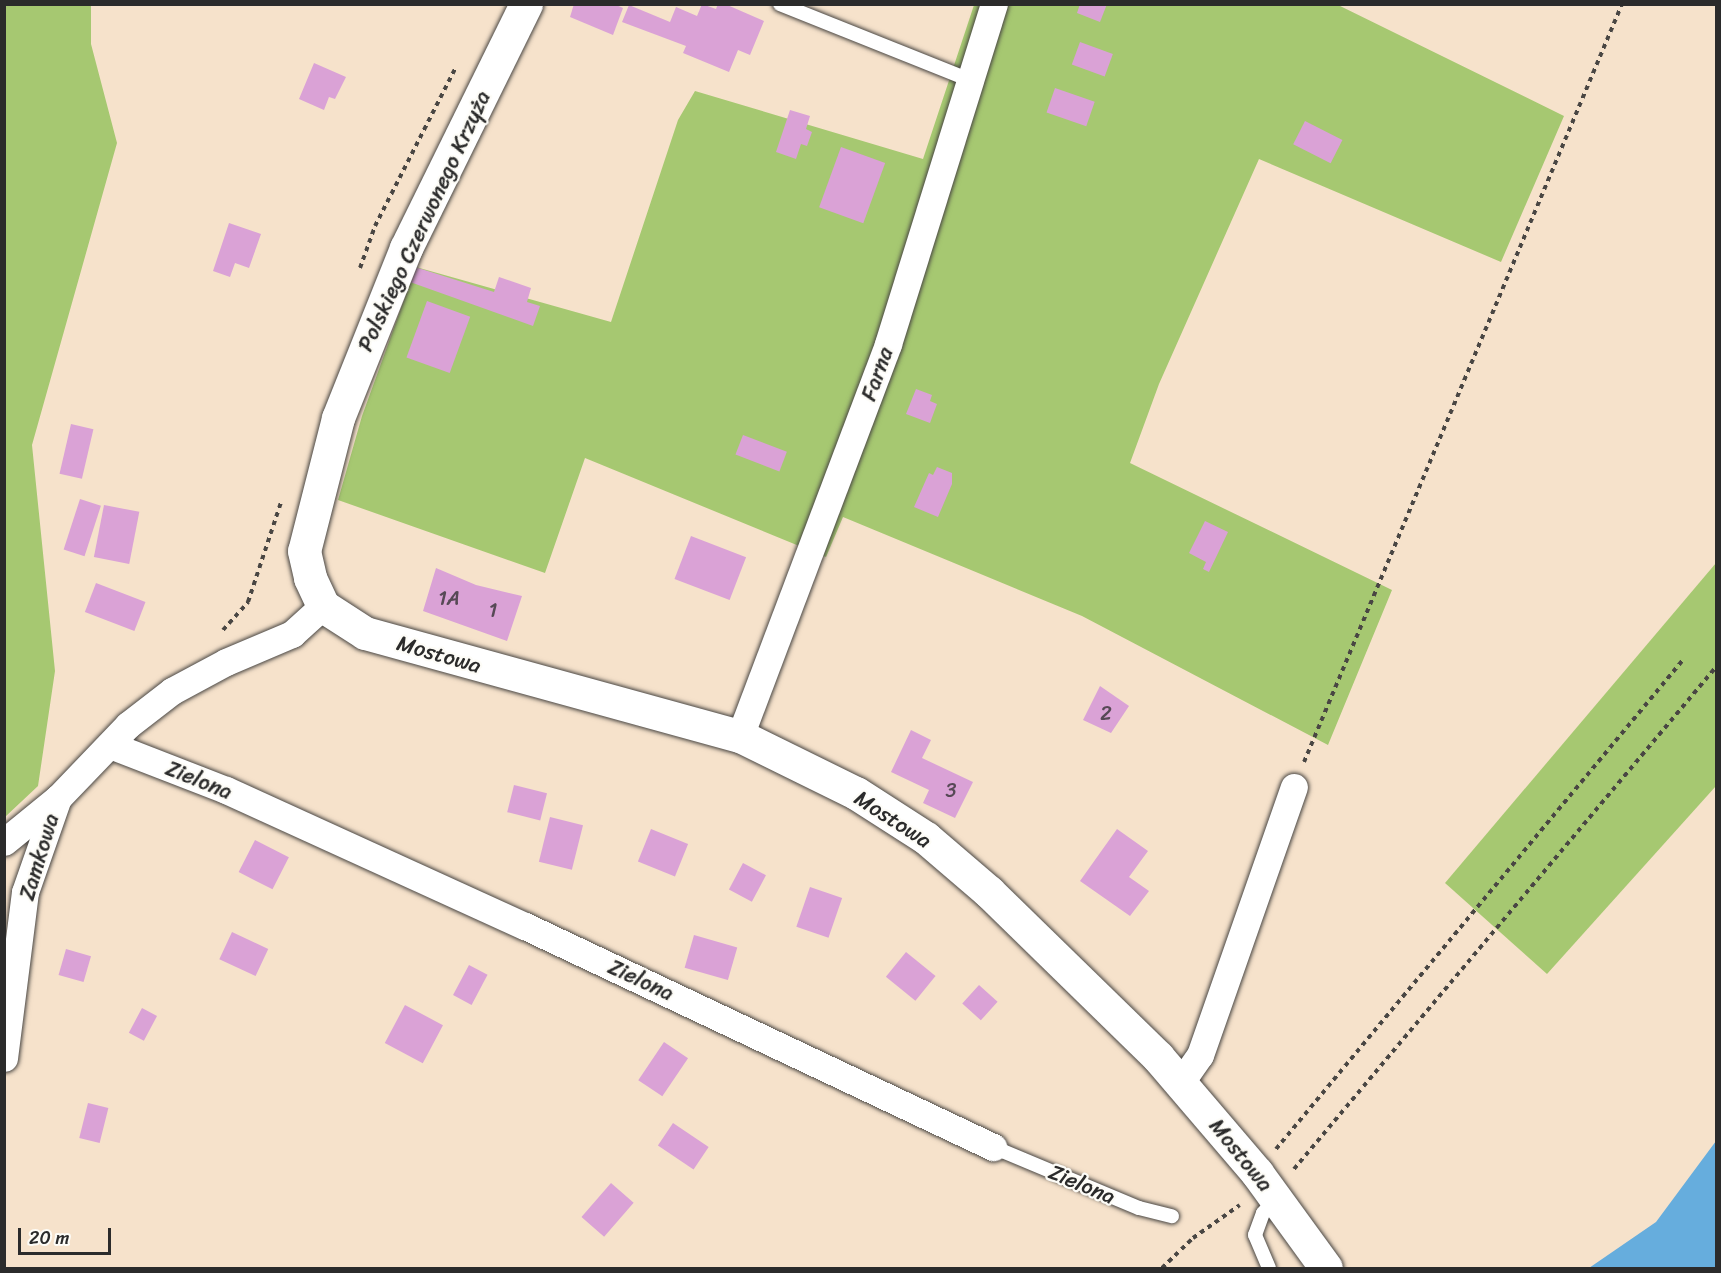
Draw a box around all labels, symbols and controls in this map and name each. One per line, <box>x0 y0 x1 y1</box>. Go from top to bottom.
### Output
street label: Polskiego Czerwonego Krzyża <box>352 87 496 355</box>
street label: Farna <box>855 344 899 404</box>
house number: 1A <box>438 586 460 610</box>
house number: 1 <box>489 598 497 622</box>
street label: Mostowa <box>394 629 484 679</box>
house number: 2 <box>1100 701 1112 725</box>
street label: Zielona <box>162 755 236 805</box>
house number: 3 <box>946 778 956 802</box>
street label: Mostowa <box>850 784 936 854</box>
street label: Zamkowa <box>13 811 65 903</box>
street label: Zielona <box>604 953 678 1007</box>
street label: Mostowa <box>1204 1113 1278 1197</box>
street label: Zielona <box>1045 1158 1119 1210</box>
scale bar <box>21 1216 114 1254</box>
text: 20 m <box>29 1222 69 1254</box>

